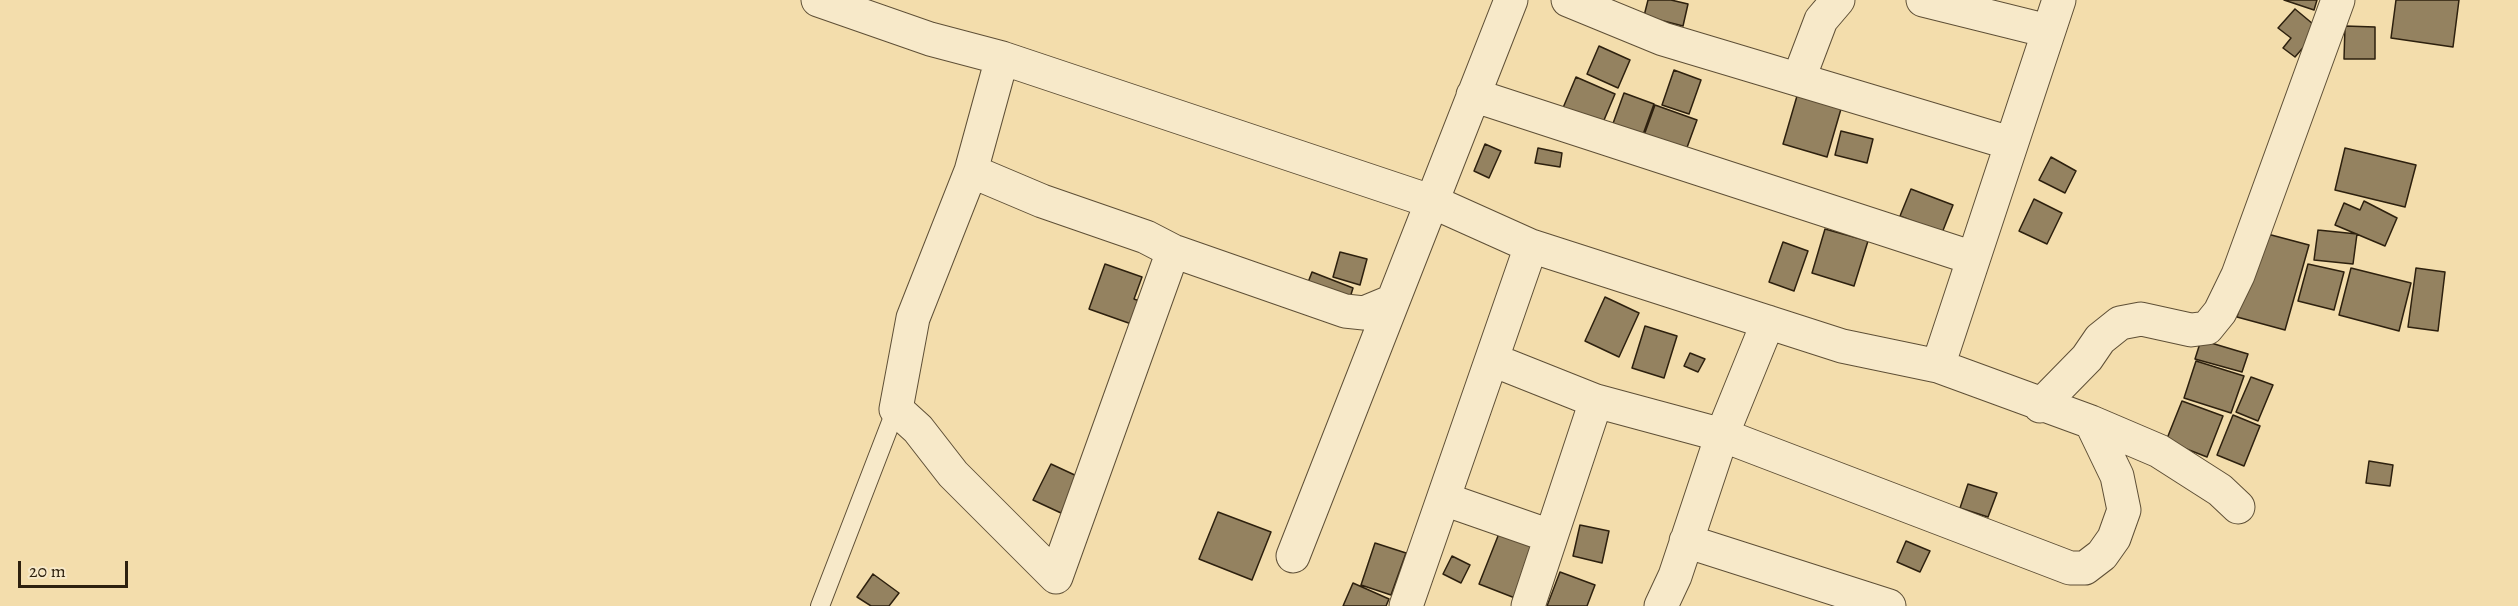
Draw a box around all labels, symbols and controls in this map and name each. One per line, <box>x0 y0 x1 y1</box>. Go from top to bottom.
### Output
scale bar <box>21 549 130 587</box>
text: 20 m <box>29 559 66 583</box>

